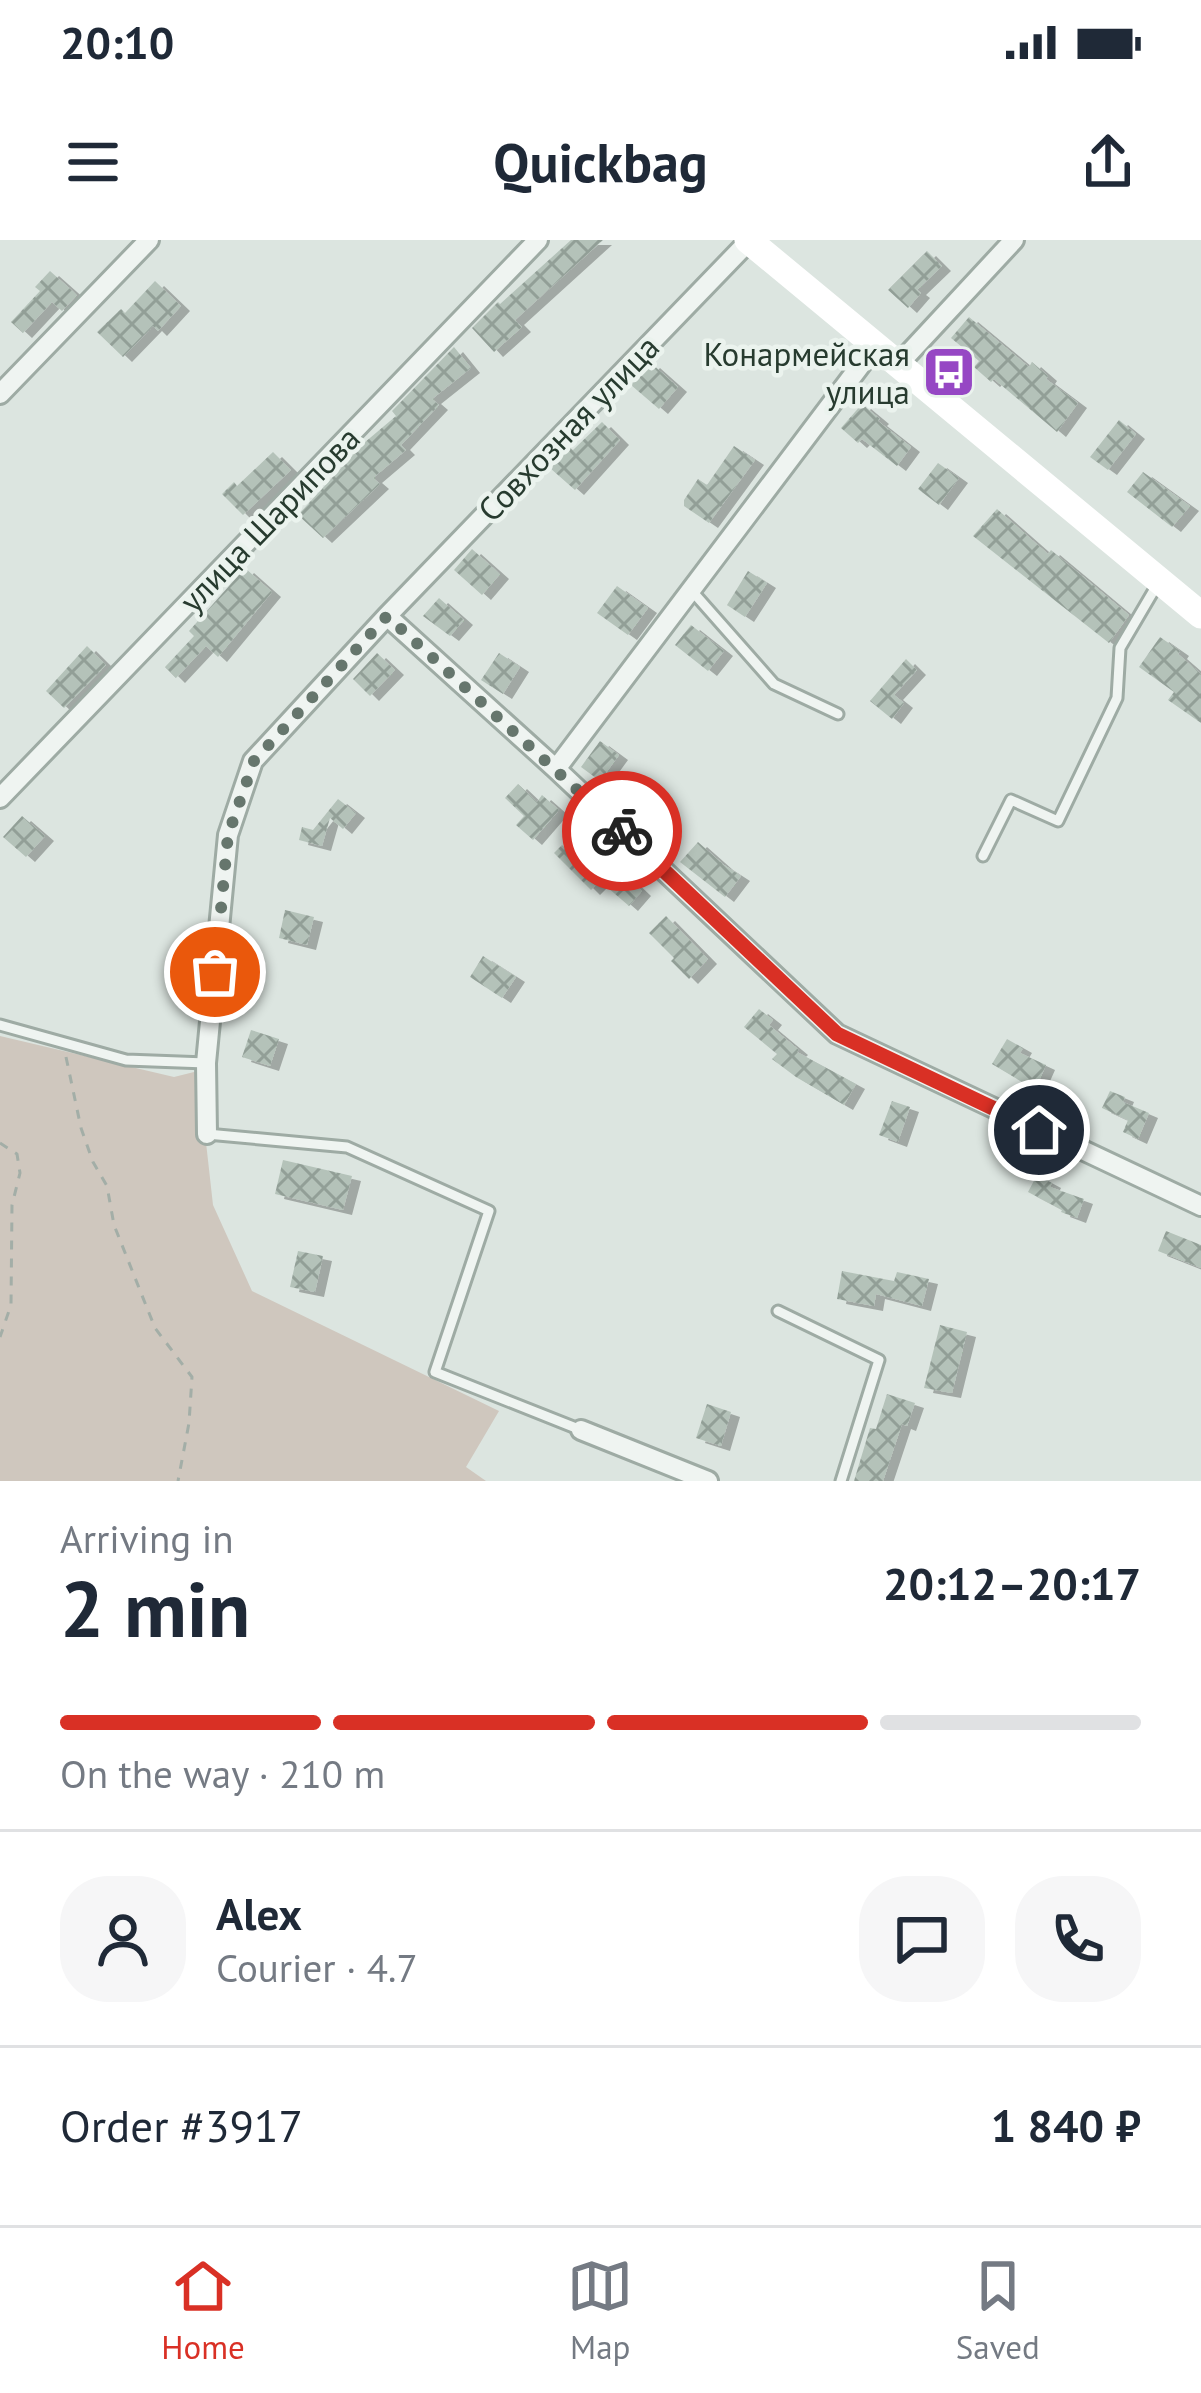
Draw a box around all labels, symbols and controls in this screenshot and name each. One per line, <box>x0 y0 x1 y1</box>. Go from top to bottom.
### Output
text: 20:10 <box>60 13 174 71</box>
text: Quickbag <box>493 127 708 197</box>
icon: menu <box>60 129 126 195</box>
icon: share <box>1075 129 1141 195</box>
street label: Совхозная улица <box>468 326 668 530</box>
place label: Конармейская улица <box>704 332 910 413</box>
bus stop icon: Конармейская улица <box>921 344 977 400</box>
street label: улица Шарипова <box>169 417 369 621</box>
courier <box>562 771 682 891</box>
icon: bike <box>589 798 655 864</box>
pin <box>164 921 266 1023</box>
icon: bag <box>182 939 248 1005</box>
pin <box>988 1079 1090 1181</box>
icon: home <box>1006 1097 1072 1163</box>
text: Arriving in <box>60 1513 234 1564</box>
text: 20:12–20:17 <box>883 1554 1141 1612</box>
text: 2 min <box>60 1558 250 1659</box>
text: On the way · 210 m <box>60 1748 385 1799</box>
button: person <box>60 1876 186 2002</box>
button: chat <box>859 1876 985 2002</box>
button: phone <box>1015 1876 1141 2002</box>
text: Alex <box>216 1884 302 1942</box>
text: Courier · 4.7 <box>216 1942 418 1993</box>
text: Order #3917 <box>60 2096 303 2154</box>
text: 1 840 ₽ <box>991 2096 1141 2154</box>
tab: Home <box>161 2253 245 2368</box>
tab: Map <box>567 2253 633 2368</box>
tab: Saved <box>956 2253 1040 2368</box>

